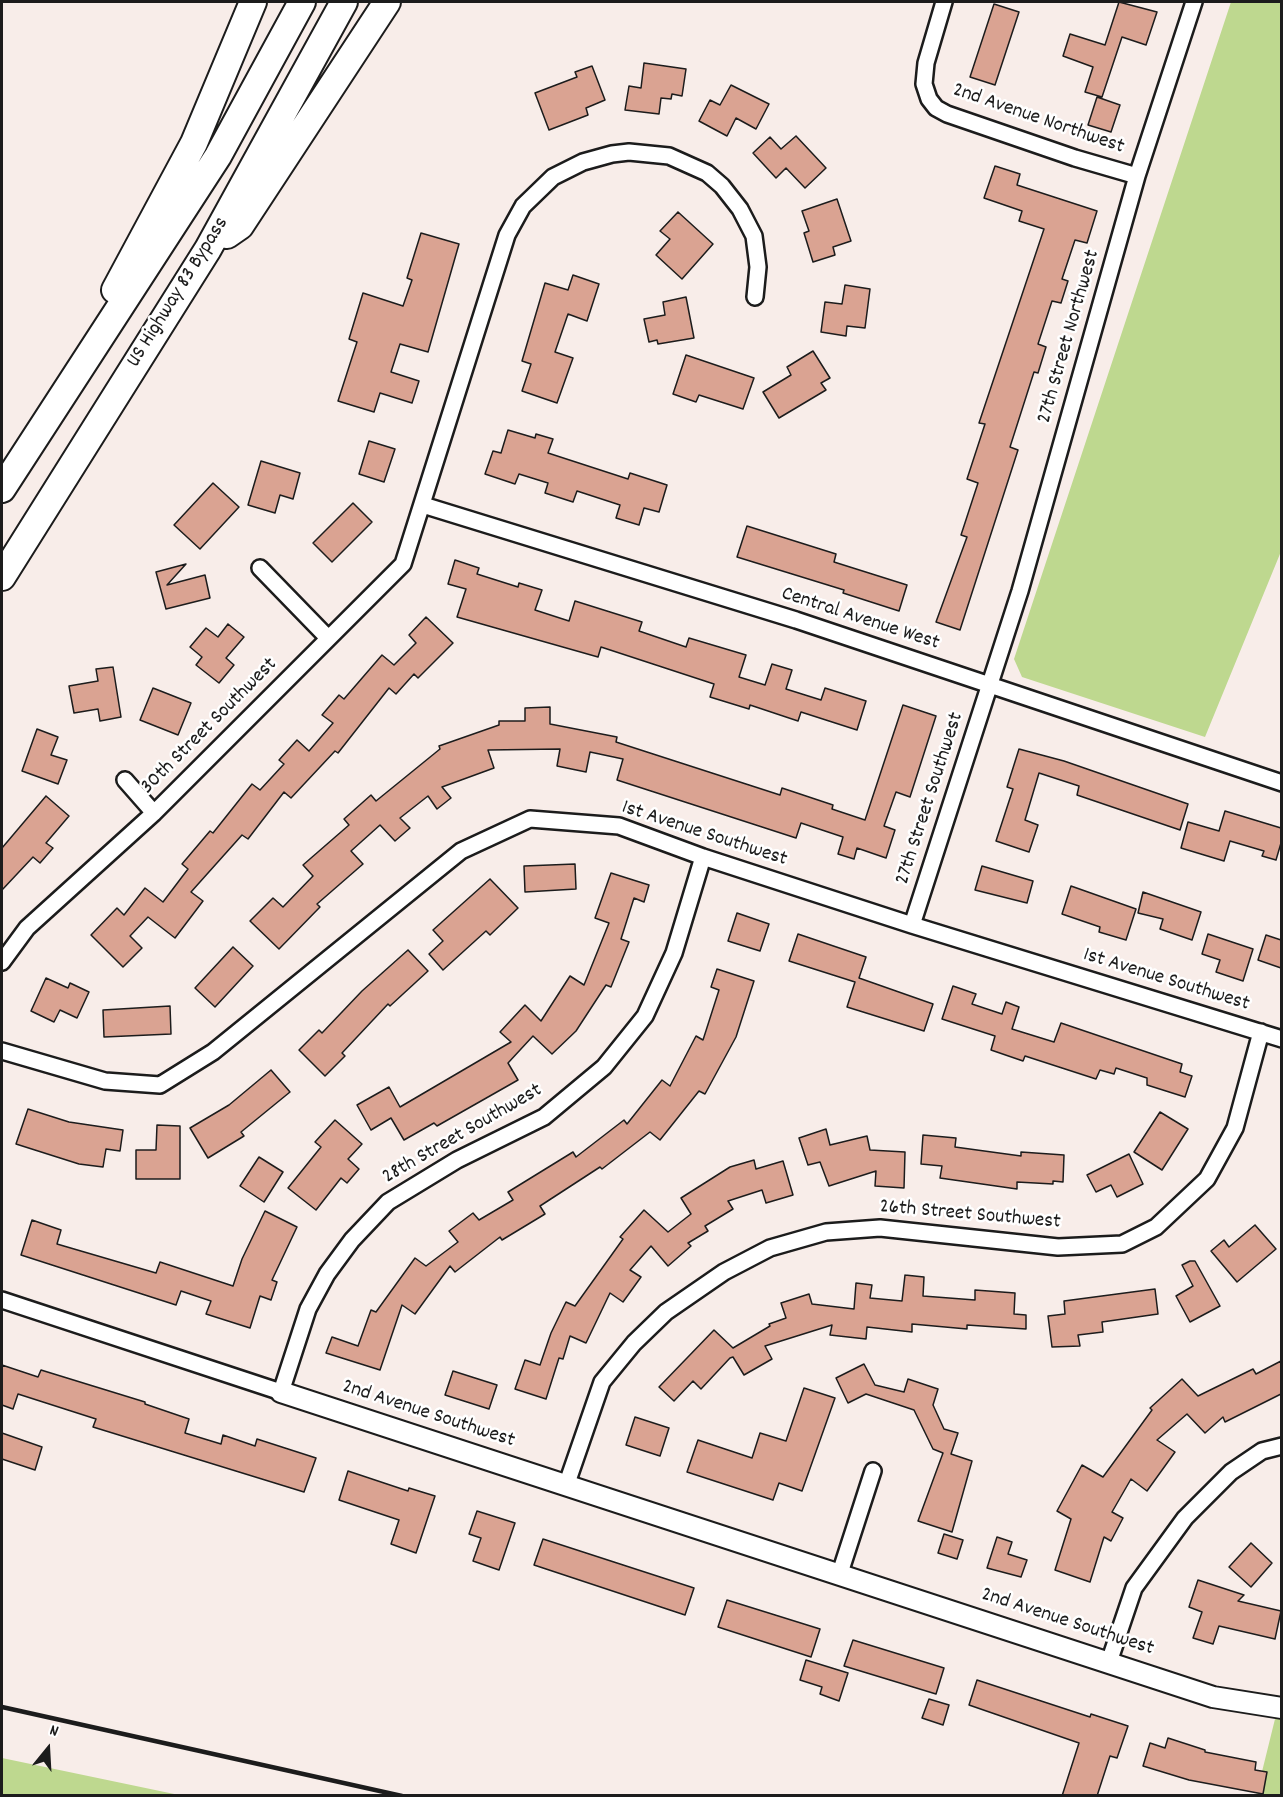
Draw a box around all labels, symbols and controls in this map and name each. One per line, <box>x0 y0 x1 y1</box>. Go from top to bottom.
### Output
street label: 2nd Avenue Northwest <box>949 79 1127 161</box>
street label: US Highway 83 Bypass <box>123 213 235 373</box>
street label: 27th Street Northwest <box>1033 247 1107 427</box>
street label: Central Avenue West <box>778 583 942 657</box>
street label: 30th Street Southwest <box>136 653 284 801</box>
street label: 27th Street Southwest <box>891 710 971 888</box>
street label: 1st Avenue Southwest <box>618 796 790 874</box>
street label: 1st Avenue Southwest <box>1080 944 1252 1018</box>
street label: 28th Street Southwest <box>379 1079 547 1191</box>
street label: 26th Street Southwest <box>878 1196 1062 1236</box>
street label: 2nd Avenue Southwest <box>338 1375 518 1455</box>
street label: 2nd Avenue Southwest <box>977 1583 1157 1663</box>
north arrow <box>18 1719 78 1779</box>
text: N <box>46 1719 61 1744</box>

